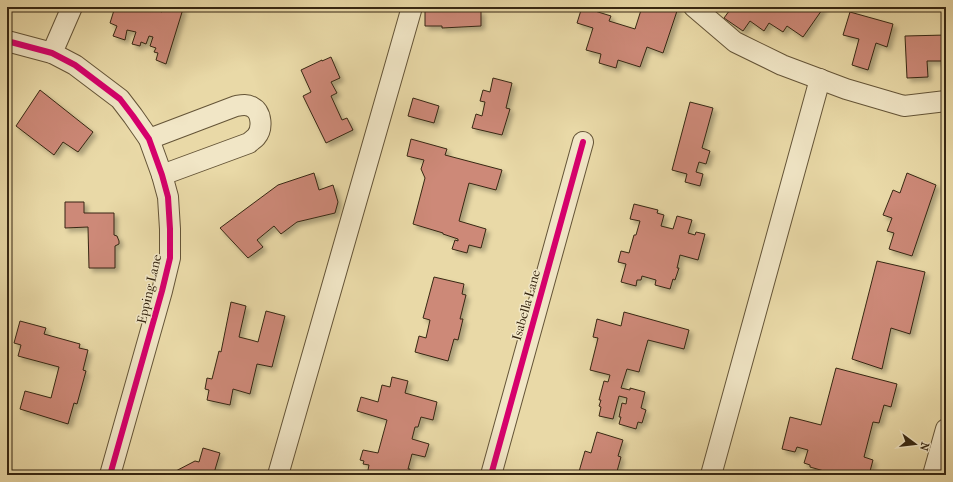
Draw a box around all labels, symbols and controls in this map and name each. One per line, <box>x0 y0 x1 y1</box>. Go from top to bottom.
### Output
street label: Epping Lane <box>134 252 164 325</box>
street label: Isabella Lane <box>509 267 543 342</box>
north arrow <box>895 424 935 464</box>
text: N <box>917 441 932 453</box>

